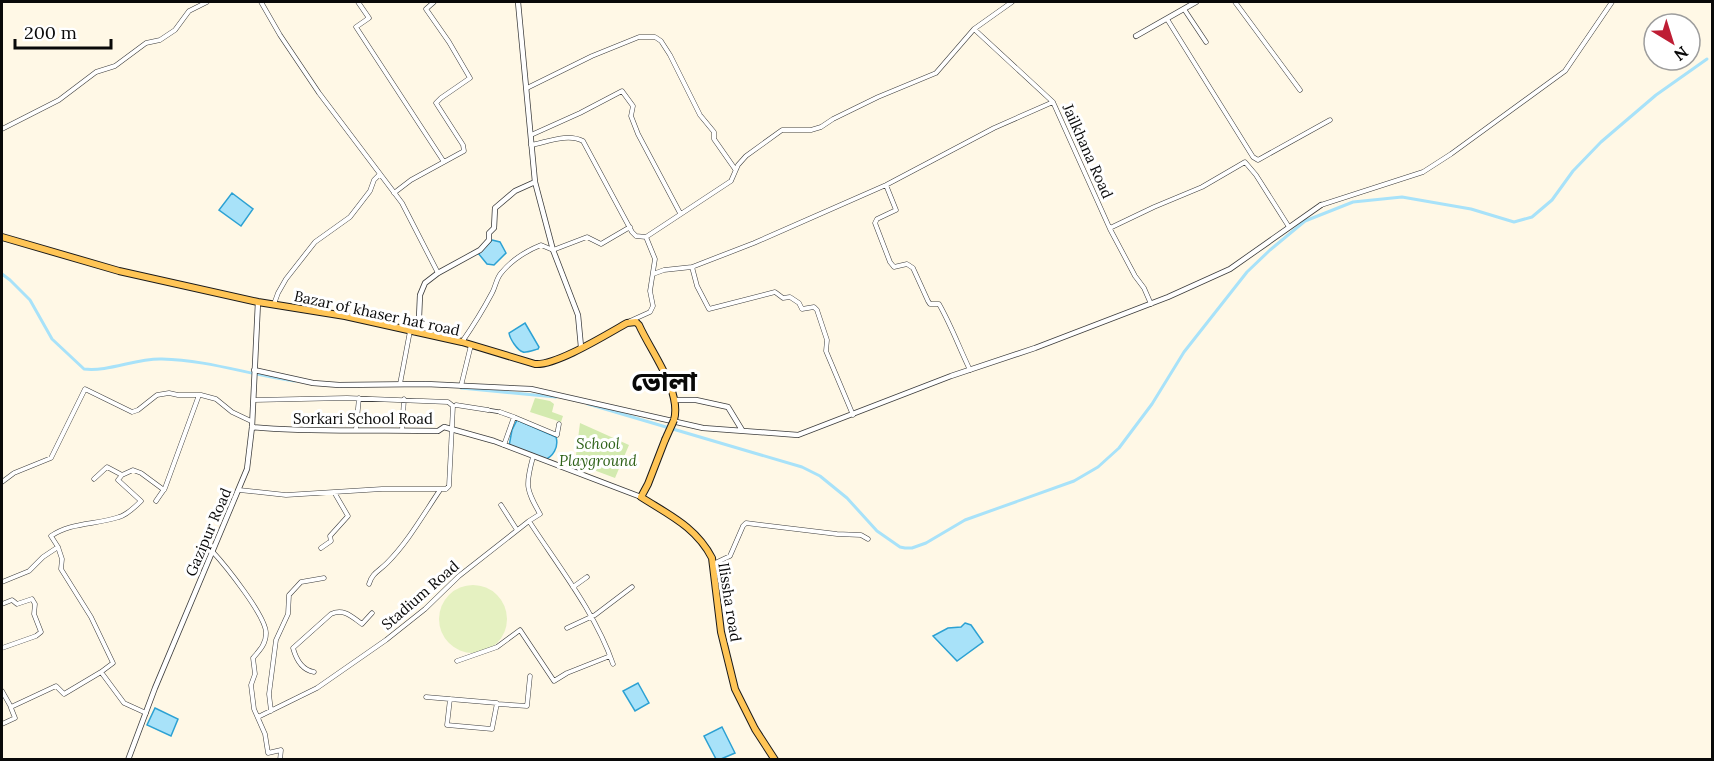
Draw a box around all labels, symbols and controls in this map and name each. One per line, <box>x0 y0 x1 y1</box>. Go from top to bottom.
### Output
scale bar <box>15 12 111 50</box>
north arrow <box>1642 12 1702 72</box>
text: 200 m <box>24 21 77 44</box>
text: N <box>1670 42 1692 66</box>
street label: Jailkhana Road <box>1058 100 1117 201</box>
street label: Bazar of khaser hat road <box>292 286 462 340</box>
district label: ভোলা <box>631 364 697 398</box>
street label: Sorkari School Road <box>293 409 433 428</box>
park label: School Playground <box>559 434 638 470</box>
street label: Gazipur Road <box>181 485 235 579</box>
street label: Stadium Road <box>377 556 463 634</box>
street label: Ilissha road <box>714 561 746 643</box>

